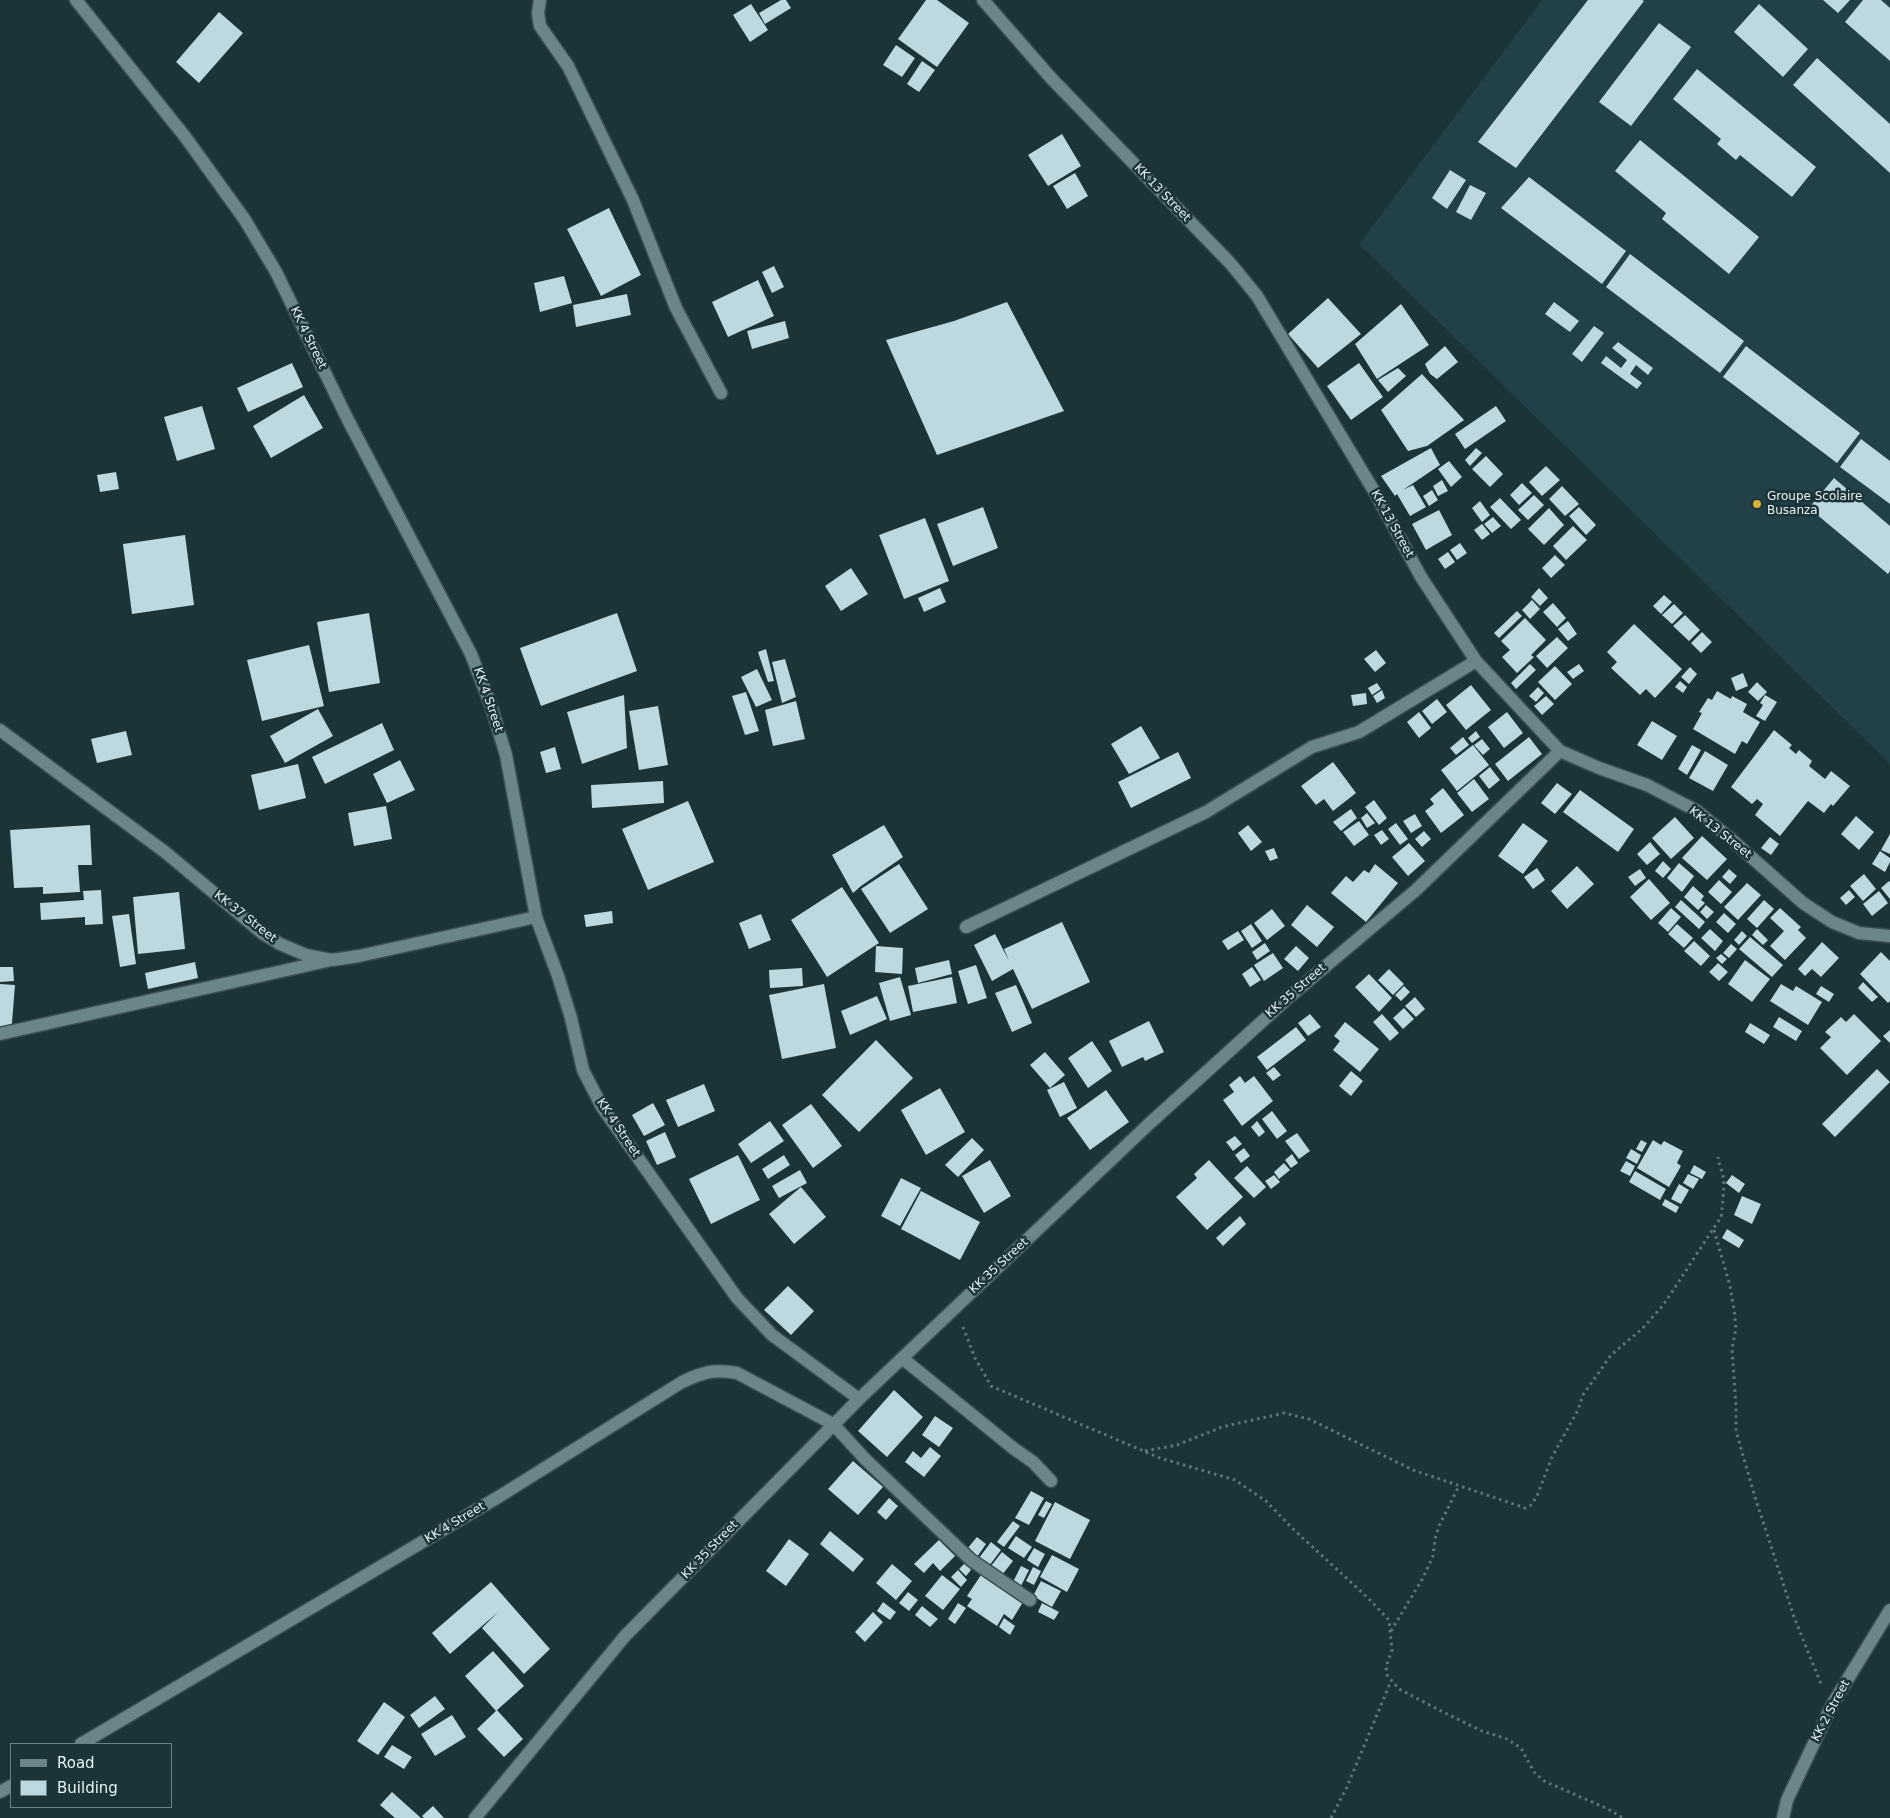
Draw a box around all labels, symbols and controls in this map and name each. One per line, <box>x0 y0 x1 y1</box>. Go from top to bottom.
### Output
street label: KK 13 Street <box>1131 161 1193 225</box>
street label: KK 4 Street <box>287 305 329 371</box>
street label: KK 13 Street <box>1367 488 1417 560</box>
place label: Groupe Scolaire Busanza <box>1767 490 1862 518</box>
marker: Groupe Scolaire Busanza <box>1751 498 1763 510</box>
street label: KK 4 Street <box>470 666 506 734</box>
street label: KK 13 Street <box>1686 804 1754 862</box>
street label: KK 37 Street <box>211 888 279 946</box>
street label: KK 35 Street <box>1263 961 1329 1021</box>
street label: KK 4 Street <box>593 1096 643 1160</box>
street label: KK 35 Street <box>967 1235 1031 1297</box>
street label: KK 4 Street <box>422 1499 488 1547</box>
street label: KK 35 Street <box>679 1518 741 1582</box>
street label: KK 2 Street <box>1809 1678 1853 1744</box>
legend <box>10 1743 172 1808</box>
text: Road <box>57 1754 95 1772</box>
text: Building <box>57 1779 118 1797</box>

